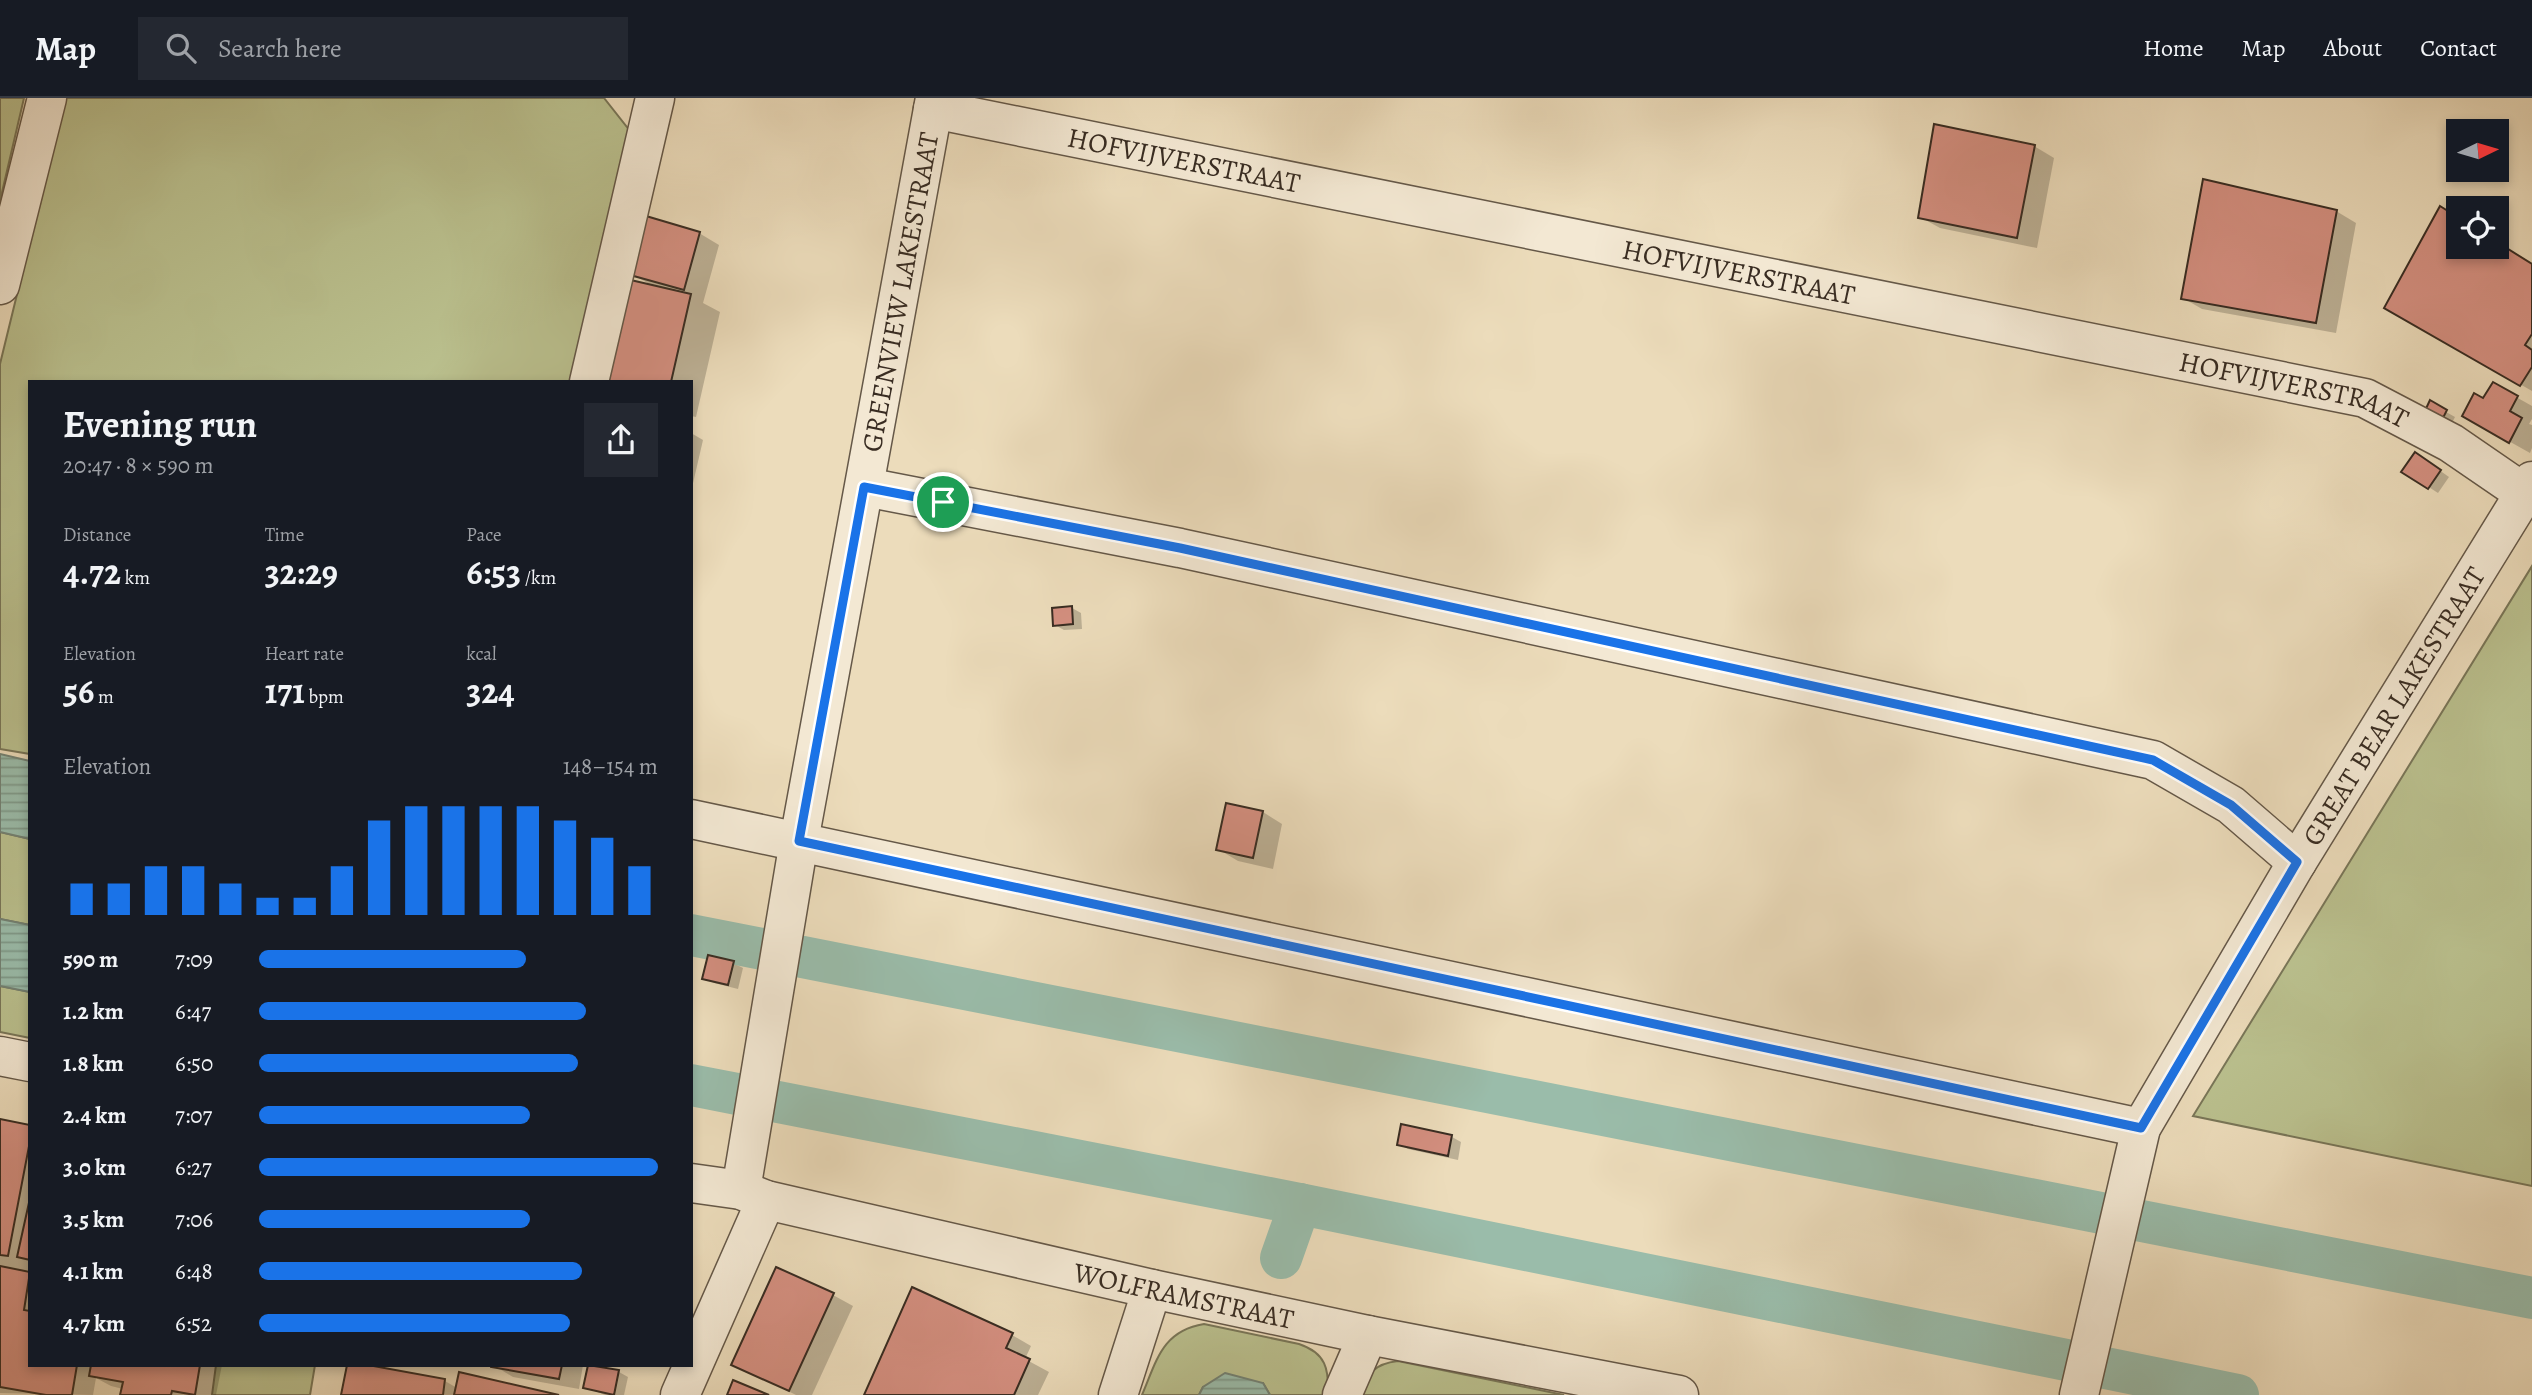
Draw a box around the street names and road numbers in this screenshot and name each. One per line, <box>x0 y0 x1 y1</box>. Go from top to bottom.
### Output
street label: HOFVIJVERSTRAAT <box>1064 119 1303 203</box>
street label: GREENVIEW LAKESTRAAT <box>853 129 948 455</box>
street label: HOFVIJVERSTRAAT <box>1619 231 1858 315</box>
street label: HOFVIJVERSTRAAT <box>2176 343 2415 438</box>
street label: GREAT BEAR LAKESTRAAT <box>2294 560 2495 853</box>
street label: WOLFRAMSTRAAT <box>1069 1253 1297 1339</box>

